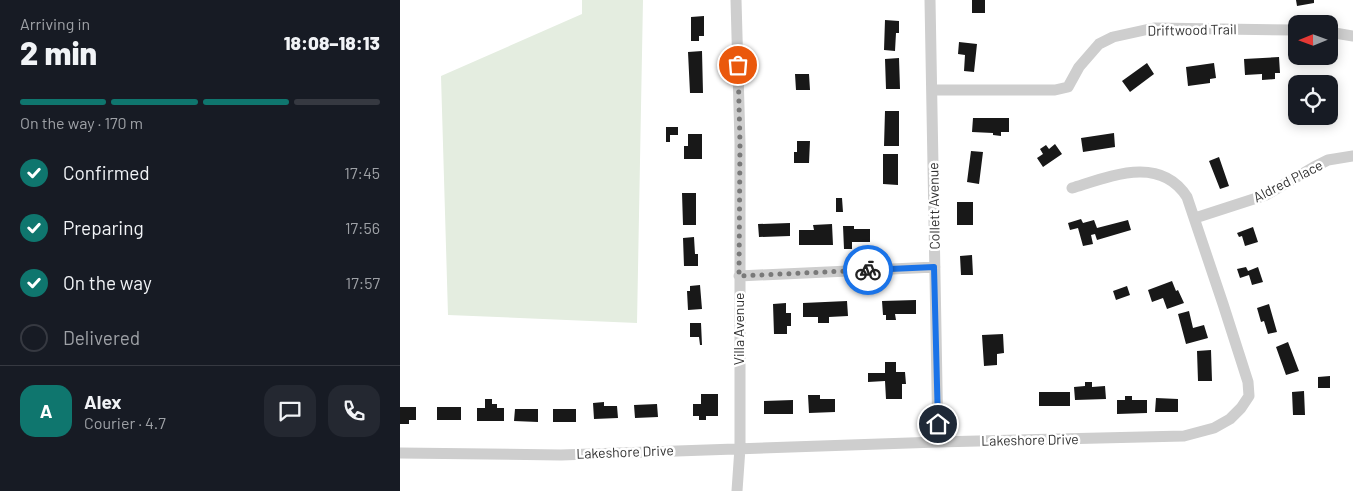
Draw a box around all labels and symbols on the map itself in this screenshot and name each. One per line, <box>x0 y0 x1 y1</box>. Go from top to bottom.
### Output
north arrow <box>1288 15 1338 65</box>
street label: Driftwood Trail <box>1147 20 1237 39</box>
pin <box>717 44 759 86</box>
street label: Aldred Place <box>1250 156 1325 205</box>
street label: Collett Avenue <box>924 162 943 250</box>
courier <box>843 245 893 295</box>
street label: Villa Avenue <box>730 293 747 365</box>
pin <box>917 403 959 445</box>
street label: Lakeshore Drive <box>981 430 1079 449</box>
street label: Lakeshore Drive <box>576 441 674 462</box>

